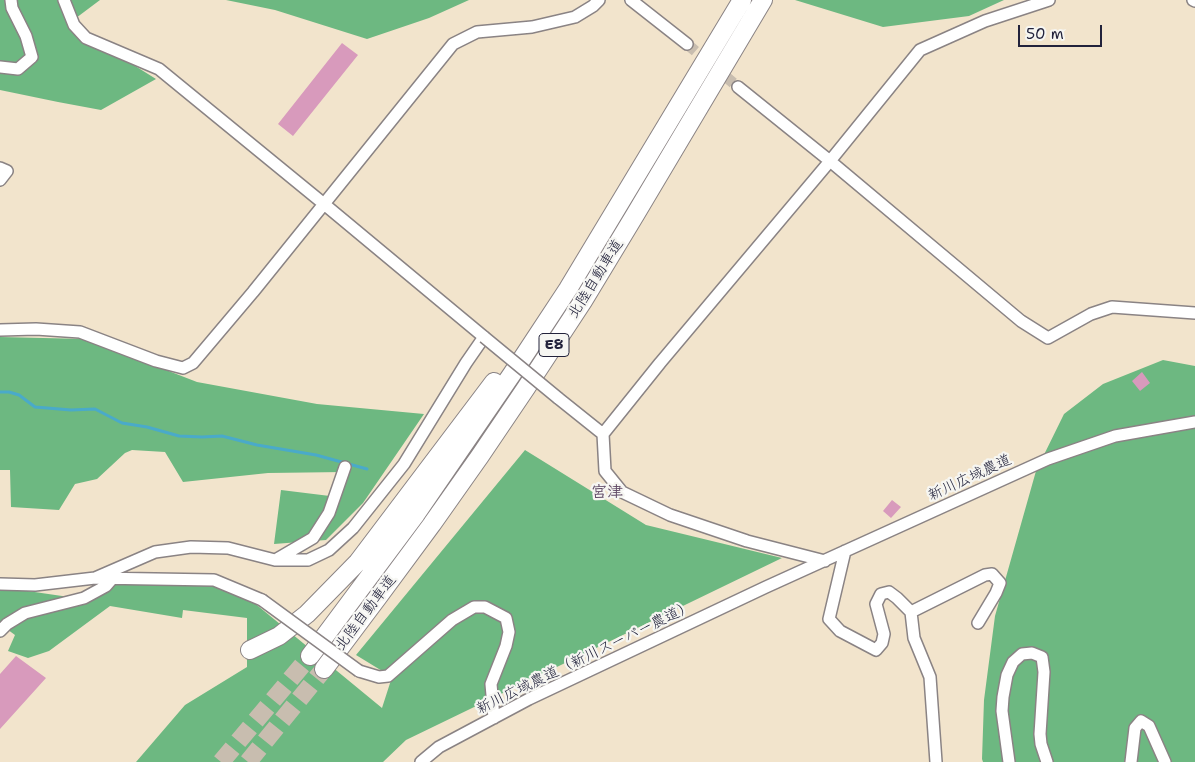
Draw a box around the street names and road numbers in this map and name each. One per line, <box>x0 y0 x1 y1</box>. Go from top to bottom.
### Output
street label: 北陸自動車道 <box>565 236 627 322</box>
road number: E8 <box>539 334 569 356</box>
street label: 新川広域農道 <box>925 451 1015 505</box>
street label: 北陸自動車道 <box>332 572 400 654</box>
street label: 新川広域農道（新川スーパー農道） <box>473 597 697 719</box>

